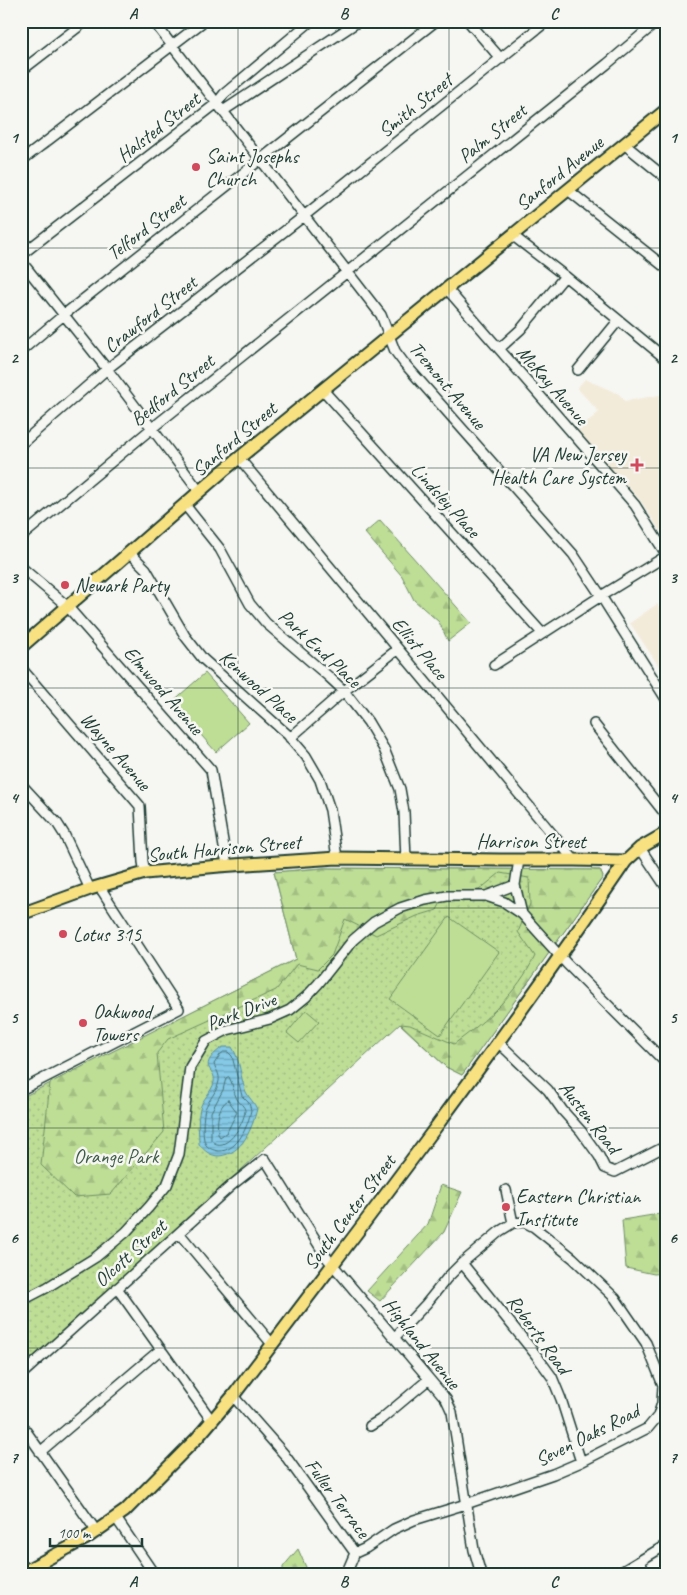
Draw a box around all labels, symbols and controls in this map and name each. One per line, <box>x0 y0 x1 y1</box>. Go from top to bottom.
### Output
text: A <box>129 4 139 24</box>
text: B <box>340 4 350 24</box>
text: C <box>550 4 560 24</box>
street label: Smith Street <box>373 66 460 143</box>
street label: Halsted Street <box>112 86 207 168</box>
street label: Palm Street <box>453 97 533 169</box>
text: 1 <box>10 128 19 148</box>
text: 1 <box>669 128 678 148</box>
street label: Sanford Avenue <box>510 129 610 216</box>
place label: Saint Josephs Church <box>206 144 301 192</box>
marker: Saint Josephs Church <box>190 161 202 173</box>
street label: Telford Street <box>102 187 193 266</box>
street label: Crawford Street <box>99 269 204 359</box>
street label: Tremont Avenue <box>404 336 493 436</box>
street label: McKay Avenue <box>511 340 595 431</box>
street label: Bedford Street <box>125 347 221 432</box>
text: 2 <box>10 348 19 368</box>
text: 2 <box>669 348 678 368</box>
street label: Sanford Street <box>187 395 284 482</box>
place label: VA New Jersey Health Care System <box>491 442 628 490</box>
street label: Lindsley Place <box>406 458 487 544</box>
marker: VA New Jersey Health Care System <box>630 458 644 472</box>
text: 3 <box>10 568 19 588</box>
text: 3 <box>669 568 678 588</box>
place label: Newark Party <box>75 573 171 598</box>
marker: Newark Party <box>59 579 71 591</box>
street label: Park End Place <box>273 604 367 694</box>
street label: Elliot Place <box>386 612 454 686</box>
street label: Elmwood Avenue <box>118 641 210 741</box>
street label: Kenwood Place <box>214 645 304 729</box>
street label: Wayne Avenue <box>75 707 157 797</box>
text: 4 <box>10 788 19 808</box>
text: 4 <box>669 788 678 808</box>
street label: South Harrison Street <box>146 829 305 868</box>
street label: Harrison Street <box>476 829 588 854</box>
place label: Lotus 315 <box>73 922 142 947</box>
marker: Lotus 315 <box>57 928 69 940</box>
street label: Park Drive <box>203 986 281 1036</box>
place label: Oakwood Towers <box>93 999 154 1047</box>
text: 5 <box>11 1008 20 1028</box>
text: 5 <box>670 1008 679 1028</box>
marker: Oakwood Towers <box>77 1017 89 1029</box>
street label: Austen Road <box>554 1076 628 1161</box>
park label: Orange Park <box>74 1144 160 1169</box>
street label: South Center Street <box>298 1148 402 1275</box>
place label: Eastern Christian Institute <box>516 1184 641 1232</box>
marker: Eastern Christian Institute <box>500 1201 512 1213</box>
street label: Olcott Street <box>89 1213 174 1292</box>
text: 6 <box>10 1228 19 1248</box>
text: 6 <box>669 1228 678 1248</box>
street label: Roberts Road <box>501 1290 578 1382</box>
street label: Highland Avenue <box>377 1293 467 1395</box>
street label: Seven Oaks Road <box>531 1397 646 1472</box>
text: 7 <box>10 1448 19 1468</box>
text: 7 <box>669 1448 678 1468</box>
street label: Fuller Terrace <box>300 1454 377 1544</box>
scale bar <box>50 1515 142 1547</box>
text: 100 m <box>58 1524 92 1543</box>
text: A <box>129 1572 139 1592</box>
text: B <box>340 1572 350 1592</box>
text: C <box>550 1572 560 1592</box>

